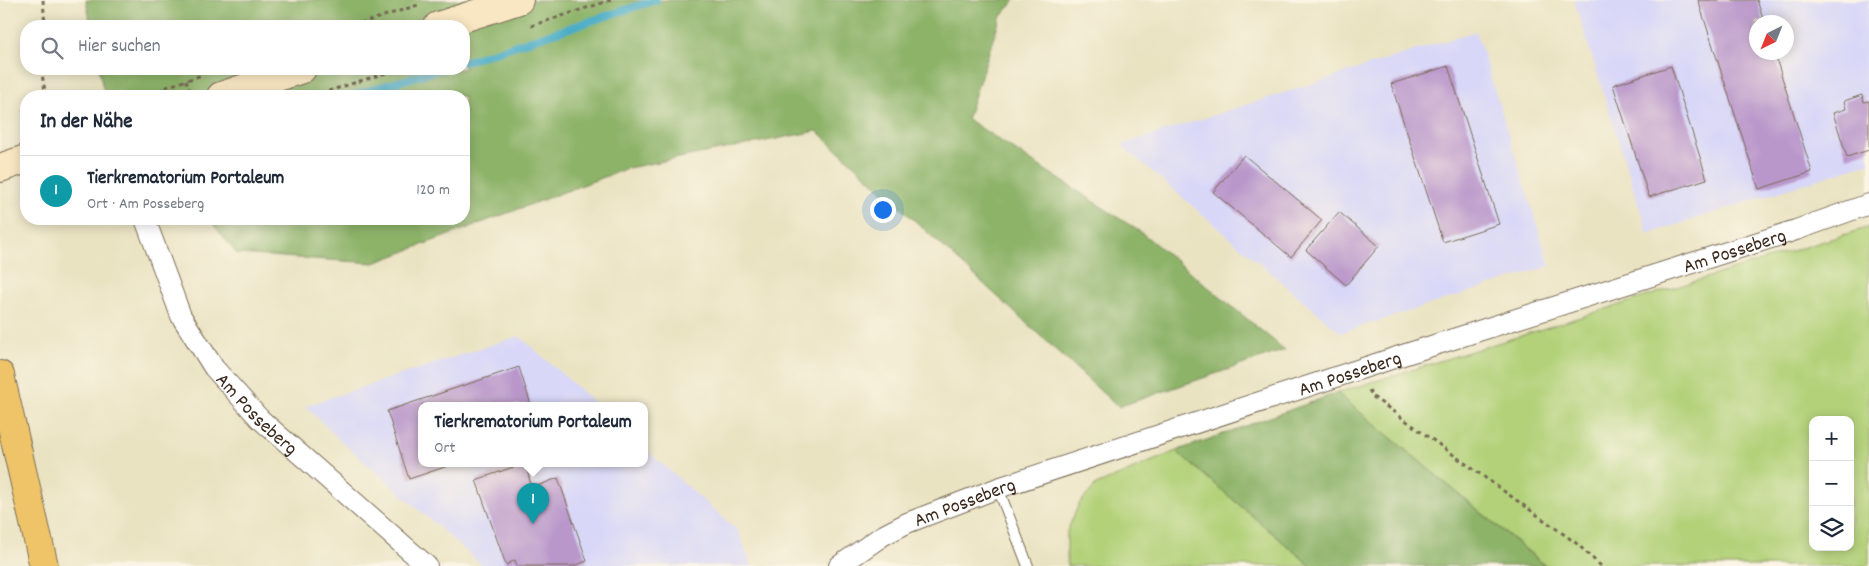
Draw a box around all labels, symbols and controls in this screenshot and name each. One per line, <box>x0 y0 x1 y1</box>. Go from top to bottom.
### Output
north arrow <box>1749 15 1794 60</box>
search box <box>20 20 470 75</box>
icon: search <box>38 34 66 62</box>
text: Hier suchen <box>78 34 161 61</box>
text: In der Nähe <box>40 108 132 138</box>
text: Tierkrematorium Portaleum <box>87 166 284 193</box>
text: 1 <box>54 179 58 202</box>
text: 120 m <box>416 179 450 202</box>
text: Ort · Am Posseberg <box>87 193 204 216</box>
your location <box>870 197 896 223</box>
street label: Am Posseberg <box>1680 223 1790 282</box>
street label: Am Posseberg <box>1295 346 1405 405</box>
street label: Am Posseberg <box>208 368 303 463</box>
popup <box>418 402 648 467</box>
text: Tierkrematorium Portaleum <box>434 410 632 437</box>
map controls <box>1809 416 1854 551</box>
button: + <box>1809 416 1854 461</box>
text: Ort <box>434 437 455 460</box>
button: − <box>1809 461 1854 506</box>
street label: Am Posseberg <box>911 472 1020 536</box>
pin: 1 <box>517 483 549 524</box>
button: layers <box>1809 506 1854 551</box>

